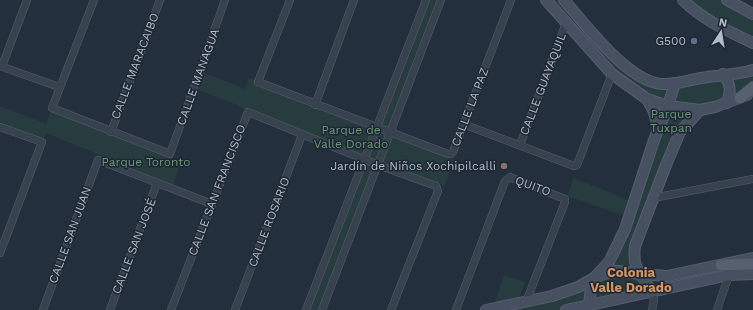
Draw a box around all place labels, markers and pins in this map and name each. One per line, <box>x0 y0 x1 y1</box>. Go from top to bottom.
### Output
place label: G500 <box>655 34 686 48</box>
marker: G500 <box>689 36 699 46</box>
place label: Jardín de Niños Xochipilcalli <box>330 159 496 173</box>
marker: Jardín de Niños Xochipilcalli <box>499 161 509 171</box>

